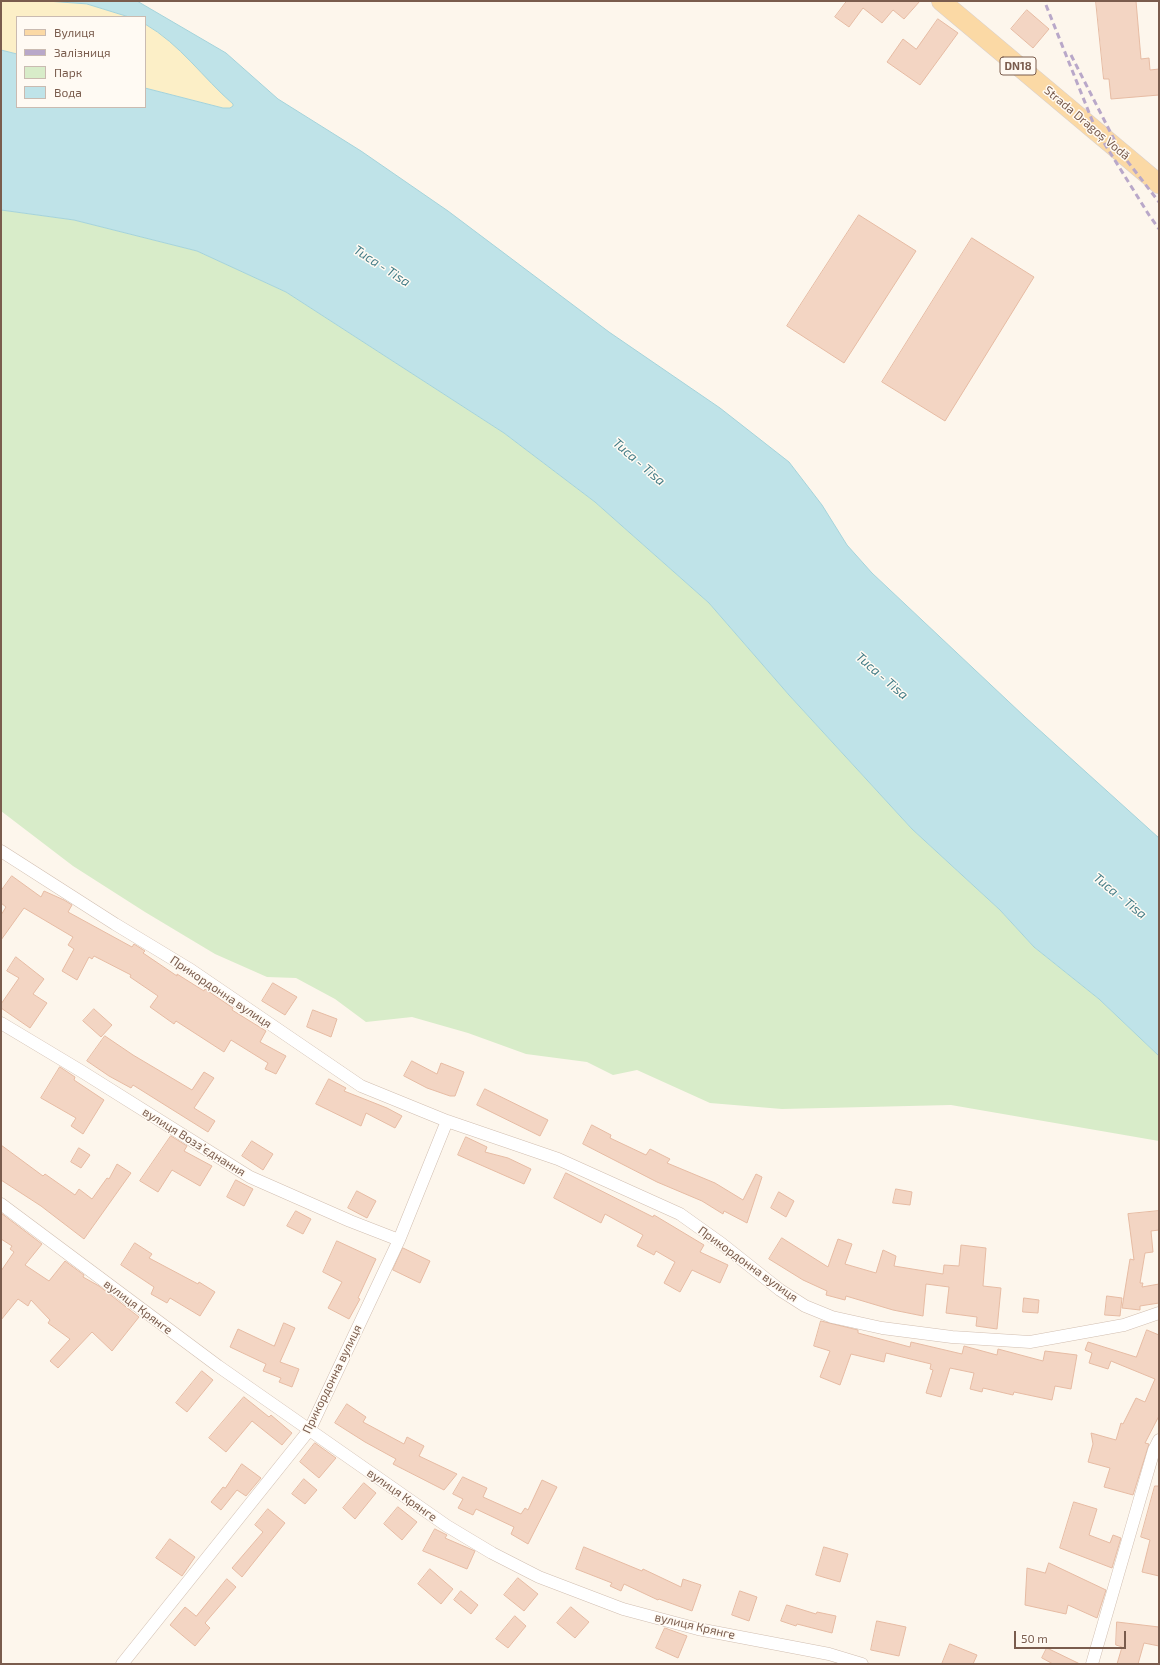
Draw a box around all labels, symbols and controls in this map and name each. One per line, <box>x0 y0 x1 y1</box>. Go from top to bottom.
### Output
legend <box>16 16 146 108</box>
text: Вулиця <box>54 25 95 39</box>
text: Залізниця <box>54 45 111 59</box>
road number: DN18 <box>1000 57 1036 75</box>
text: Парк <box>54 65 82 79</box>
street label: Strada Dragoș Vodă <box>1041 83 1133 163</box>
text: Вода <box>54 85 82 99</box>
water label: Тиса - Tisa <box>351 242 413 290</box>
water label: Тиса - Tisa <box>610 435 668 489</box>
water label: Тиса - Tisa <box>853 649 911 703</box>
water label: Тиса - Tisa <box>1090 870 1150 922</box>
street label: Прикордонна вулиця <box>167 953 275 1031</box>
street label: вулиця Воззʼєднання <box>140 1104 248 1180</box>
street label: Прикордонна вулиця <box>695 1223 801 1305</box>
street label: вулиця Крянге <box>101 1276 175 1338</box>
street label: Прикордонна вулиця <box>299 1322 365 1436</box>
street label: вулиця Крянге <box>364 1466 440 1524</box>
street label: вулиця Крянге <box>653 1610 737 1642</box>
scale bar <box>1016 1623 1128 1649</box>
text: 50 m <box>1021 1631 1048 1645</box>

